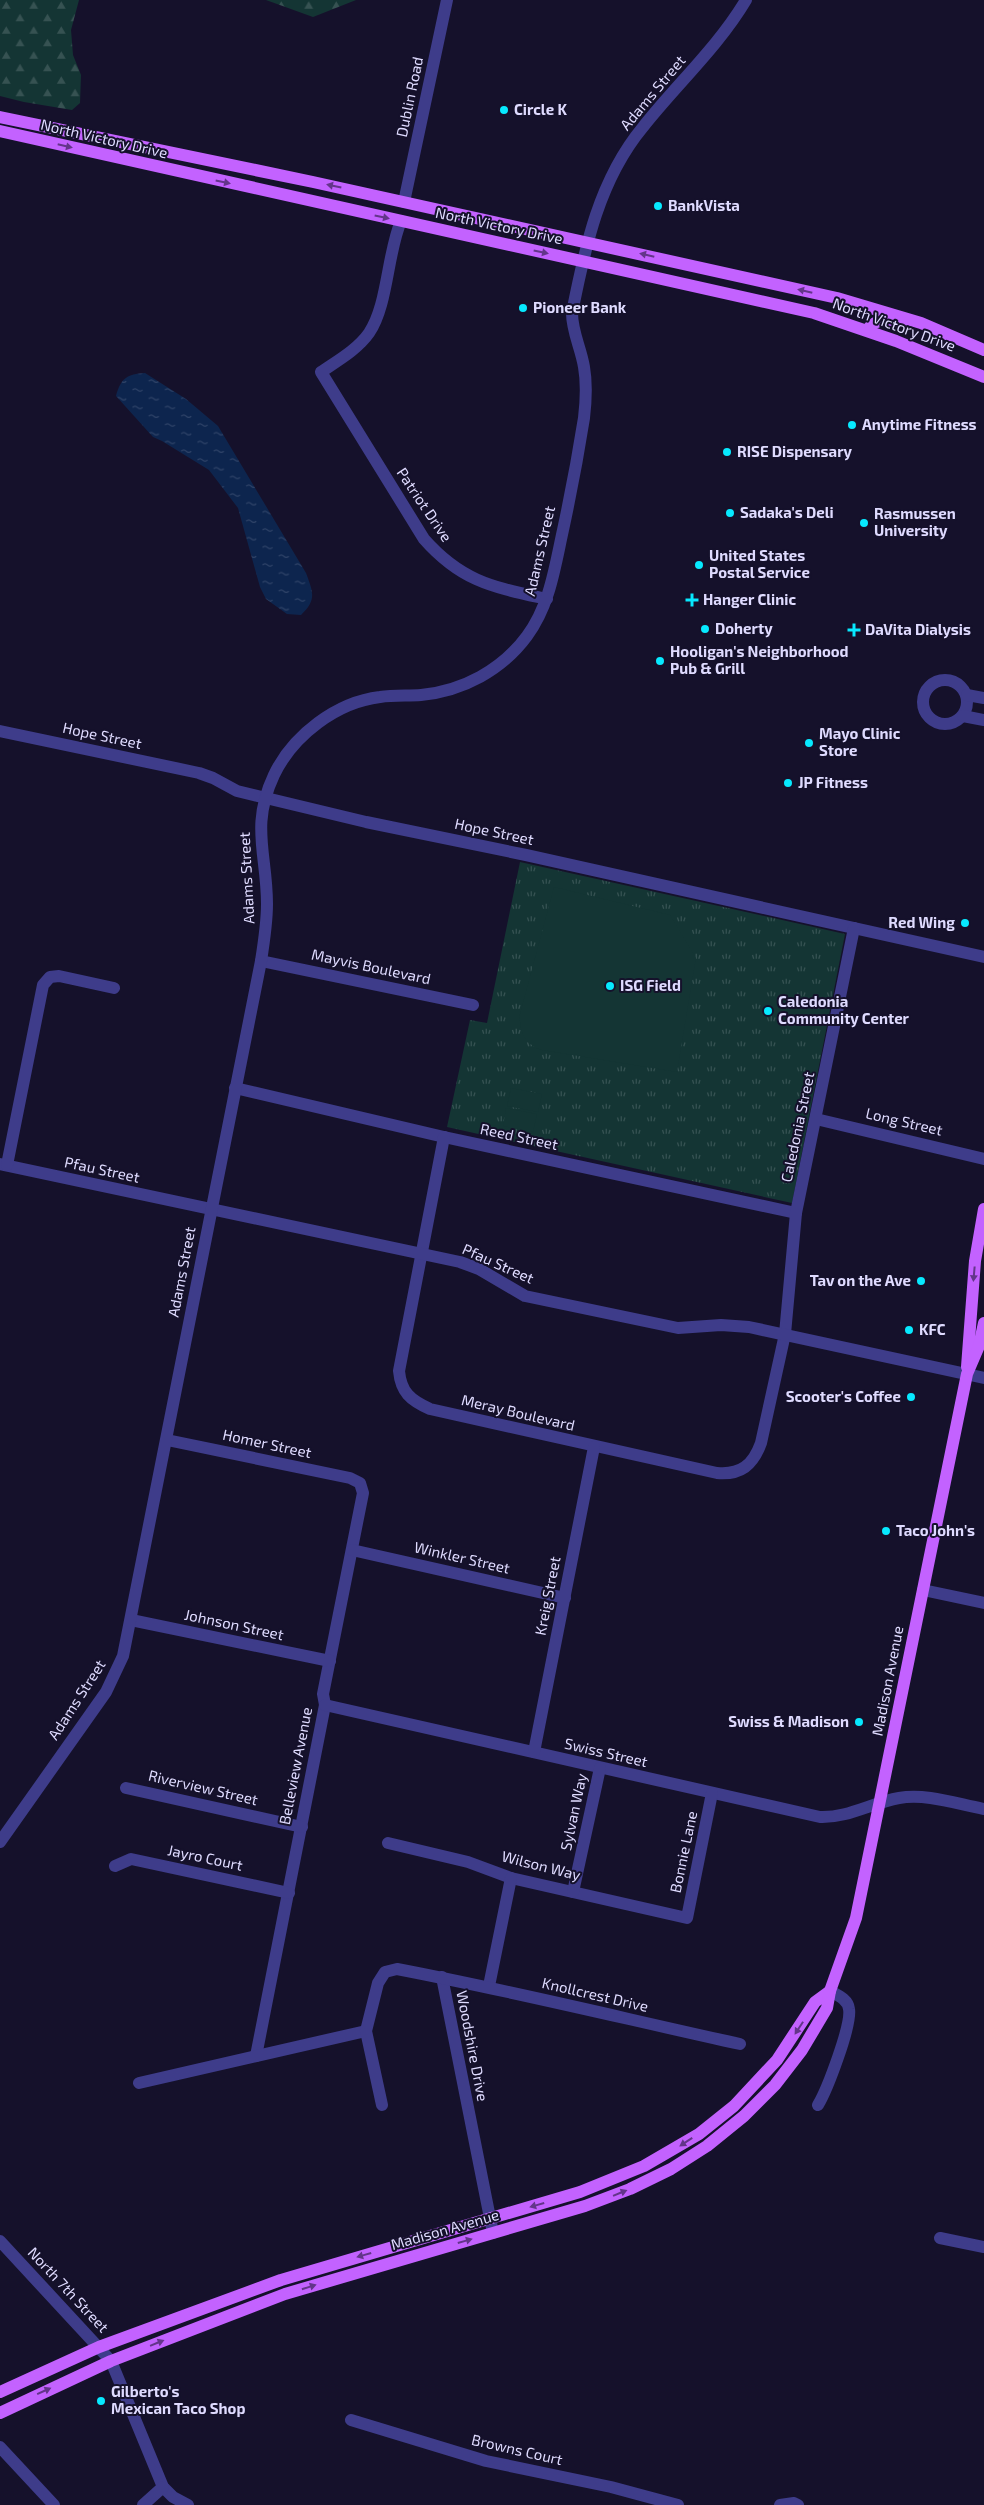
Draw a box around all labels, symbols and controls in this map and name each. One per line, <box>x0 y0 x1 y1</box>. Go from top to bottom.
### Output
street label: Adams Street <box>616 51 689 133</box>
street label: Dublin Road <box>392 55 426 139</box>
place label: Circle K <box>514 100 567 118</box>
marker: Circle K <box>498 104 510 116</box>
street label: North Victory Drive <box>39 115 169 161</box>
one-way arrow <box>57 142 72 150</box>
one-way arrow <box>216 178 231 186</box>
one-way arrow <box>326 182 342 190</box>
place label: BankVista <box>668 196 740 214</box>
marker: BankVista <box>652 200 664 212</box>
street label: North Victory Drive <box>434 203 564 247</box>
one-way arrow <box>374 213 389 221</box>
one-way arrow <box>533 248 548 256</box>
one-way arrow <box>639 251 654 259</box>
one-way arrow <box>797 286 813 294</box>
street label: North Victory Drive <box>830 293 958 355</box>
place label: Pioneer Bank <box>533 298 627 316</box>
marker: Pioneer Bank <box>517 302 529 314</box>
place label: Anytime Fitness <box>862 415 977 434</box>
marker: Anytime Fitness <box>846 419 858 431</box>
place label: RISE Dispensary <box>737 442 853 461</box>
marker: RISE Dispensary <box>721 446 733 458</box>
street label: Patriot Drive <box>393 464 456 545</box>
place label: Sadaka's Deli <box>740 503 834 521</box>
street label: Adams Street <box>520 504 558 598</box>
place label: Rasmussen University <box>874 504 956 540</box>
marker: Sadaka's Deli <box>724 507 736 519</box>
marker: Rasmussen University <box>858 517 870 529</box>
place label: United States Postal Service <box>709 546 810 581</box>
marker: United States Postal Service <box>693 559 705 571</box>
place label: Hanger Clinic <box>703 590 796 608</box>
marker: Hanger Clinic <box>685 593 699 607</box>
place label: Doherty <box>715 619 773 638</box>
place label: DaVita Dialysis <box>865 620 971 639</box>
marker: Doherty <box>699 623 711 635</box>
marker: DaVita Dialysis <box>847 623 861 637</box>
place label: Hooligan's Neighborhood Pub & Grill <box>670 642 849 677</box>
marker: Hooligan's Neighborhood Pub & Grill <box>654 655 666 667</box>
street label: Hope Street <box>61 718 144 752</box>
place label: Mayo Clinic Store <box>819 724 901 759</box>
marker: Mayo Clinic Store <box>803 737 815 749</box>
place label: JP Fitness <box>798 773 868 791</box>
marker: JP Fitness <box>782 777 794 789</box>
street label: Hope Street <box>453 814 536 848</box>
street label: Adams Street <box>235 831 257 924</box>
place label: Red Wing <box>888 913 955 931</box>
marker: Red Wing <box>959 917 971 929</box>
street label: Mayvis Boulevard <box>310 945 432 987</box>
place label: ISG Field <box>620 976 681 994</box>
marker: ISG Field <box>604 980 616 992</box>
place label: Caledonia Community Center <box>778 992 910 1028</box>
marker: Caledonia Community Center <box>762 1005 774 1017</box>
street label: Caledonia Street <box>777 1070 818 1184</box>
street label: Long Street <box>864 1103 945 1139</box>
street label: Reed Street <box>479 1119 560 1153</box>
street label: Pfau Street <box>63 1152 142 1186</box>
street label: Adams Street <box>163 1225 199 1319</box>
street label: Pfau Street <box>460 1239 537 1287</box>
one-way arrow <box>970 1267 978 1283</box>
place label: Tav on the Ave <box>810 1271 911 1289</box>
marker: Tav on the Ave <box>915 1275 927 1287</box>
place label: KFC <box>919 1320 946 1338</box>
marker: KFC <box>903 1324 915 1336</box>
place label: Scooter's Coffee <box>786 1387 901 1405</box>
street label: Meray Boulevard <box>460 1390 577 1434</box>
marker: Scooter's Coffee <box>905 1391 917 1403</box>
street label: Homer Street <box>221 1425 314 1461</box>
place label: Taco John's <box>896 1521 975 1539</box>
marker: Taco John's <box>880 1525 892 1537</box>
street label: Winkler Street <box>413 1537 512 1577</box>
street label: Kreig Street <box>531 1555 564 1637</box>
street label: Johnson Street <box>183 1605 286 1643</box>
street label: Madison Avenue <box>868 1624 907 1737</box>
street label: Adams Street <box>44 1656 109 1743</box>
street label: Belleview Avenue <box>275 1706 315 1826</box>
place label: Swiss & Madison <box>728 1712 849 1730</box>
marker: Swiss & Madison <box>853 1716 865 1728</box>
street label: Swiss Street <box>563 1734 650 1770</box>
street label: Riverview Street <box>147 1766 260 1808</box>
street label: Sylvan Way <box>556 1771 590 1852</box>
street label: Bonnie Lane <box>666 1809 700 1894</box>
street label: Jayro Court <box>166 1840 245 1874</box>
street label: Wilson Way <box>500 1847 583 1884</box>
street label: Knollcrest Drive <box>540 1973 650 2015</box>
street label: Woodshire Drive <box>453 1989 493 2103</box>
one-way arrow <box>795 2021 804 2034</box>
one-way arrow <box>679 2138 692 2147</box>
one-way arrow <box>613 2188 627 2196</box>
one-way arrow <box>529 2201 544 2209</box>
street label: Madison Avenue <box>389 2205 501 2253</box>
one-way arrow <box>458 2237 473 2245</box>
street label: North 7th Street <box>25 2243 113 2336</box>
one-way arrow <box>356 2251 371 2259</box>
one-way arrow <box>302 2282 317 2290</box>
one-way arrow <box>149 2339 164 2346</box>
place label: Gilberto's Mexican Taco Shop <box>111 2382 245 2417</box>
one-way arrow <box>37 2386 51 2394</box>
marker: Gilberto's Mexican Taco Shop <box>95 2395 107 2407</box>
street label: Browns Court <box>470 2430 565 2468</box>

